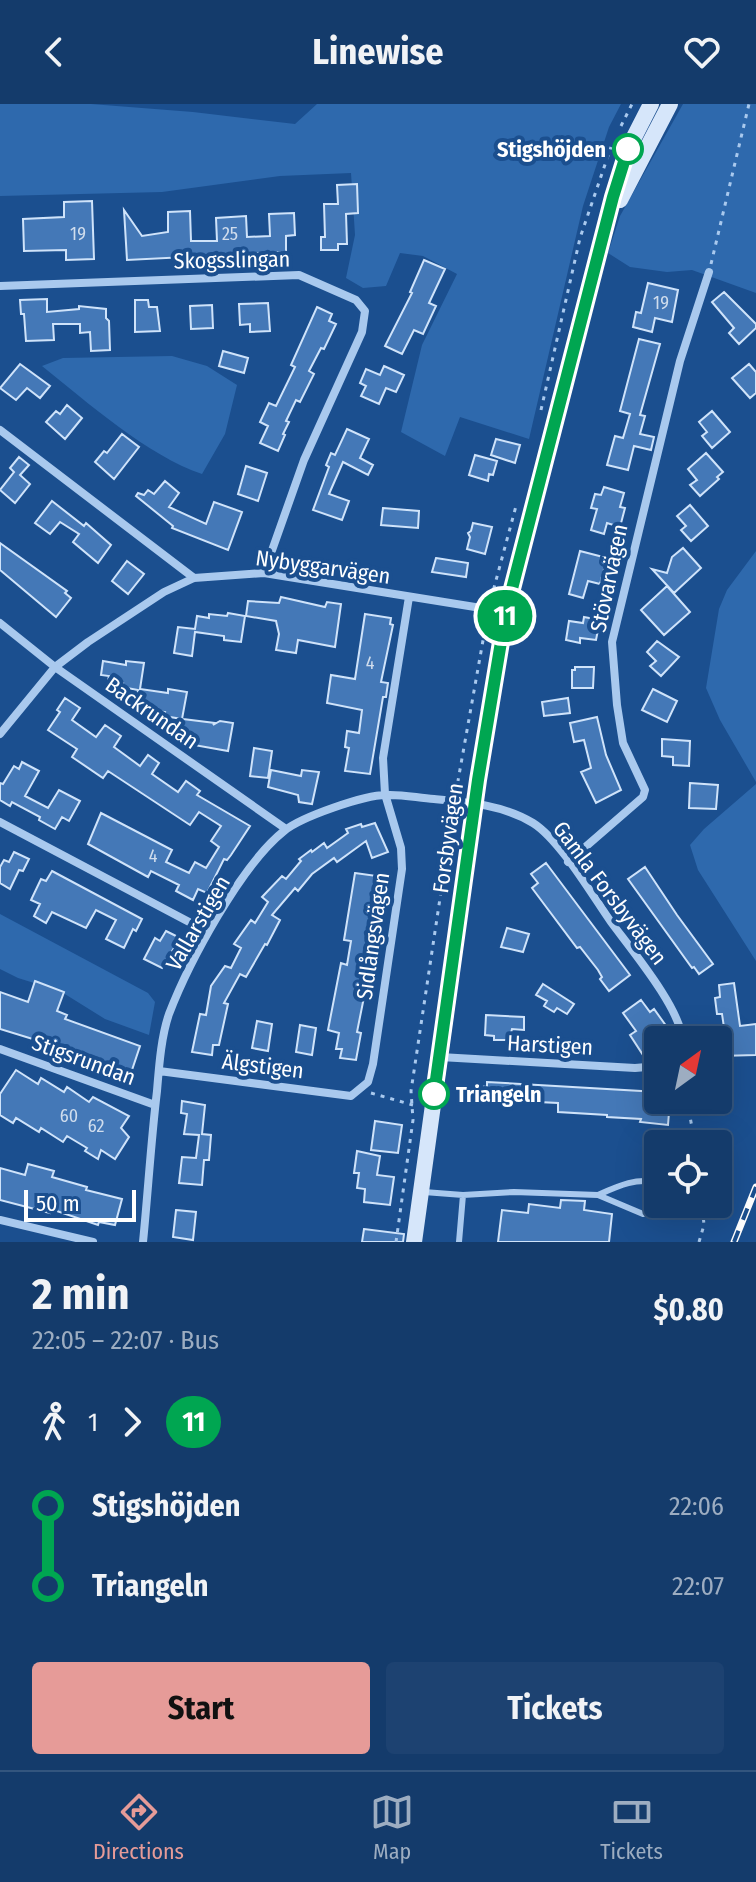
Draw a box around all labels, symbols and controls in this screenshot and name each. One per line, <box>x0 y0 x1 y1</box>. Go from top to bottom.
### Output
icon: back <box>32 30 76 74</box>
text: Linewise <box>312 30 444 74</box>
icon: heart <box>680 30 724 74</box>
marker: Stigshöjden <box>613 134 643 164</box>
place label: Stigshöjden <box>497 136 606 163</box>
house number: 19 <box>70 223 86 245</box>
house number: 25 <box>222 223 238 245</box>
street label: Skogsslingan <box>173 245 291 275</box>
house number: 19 <box>653 292 669 314</box>
street label: Stövarvägen <box>584 522 634 634</box>
street label: Nybyggarvägen <box>254 544 392 590</box>
line badge: 11 <box>469 590 541 642</box>
text: 11 <box>493 599 517 632</box>
house number: 4 <box>366 652 375 674</box>
street label: Backrundan <box>100 671 204 755</box>
street label: Forsbyvägen <box>427 781 469 895</box>
street label: Gamla Forsbyvägen <box>547 816 673 970</box>
house number: 4 <box>149 845 158 867</box>
street label: Vallarstigen <box>160 871 236 975</box>
street label: Sidlångsvägen <box>351 871 395 1001</box>
north arrow <box>644 1026 732 1114</box>
map controls <box>644 1026 732 1218</box>
street label: Stigsrundan <box>29 1029 139 1091</box>
street label: Harstigen <box>506 1029 594 1061</box>
street label: Älgstigen <box>221 1048 305 1084</box>
marker: Triangeln <box>419 1079 449 1109</box>
place label: Triangeln <box>456 1081 541 1108</box>
house number: 60 <box>60 1105 78 1127</box>
house number: 62 <box>88 1115 104 1137</box>
button: locate <box>644 1130 732 1218</box>
scale bar <box>24 1186 136 1222</box>
text: 50 m <box>36 1190 80 1217</box>
text: 2 min <box>32 1268 130 1321</box>
text: $0.80 <box>654 1292 724 1328</box>
text: 22:05 – 22:07 · Bus <box>32 1325 219 1356</box>
icon: walk <box>32 1400 76 1444</box>
icon: forward <box>110 1400 154 1444</box>
text: 11 <box>182 1405 205 1438</box>
text: 1 <box>88 1407 98 1438</box>
text: Stigshöjden <box>92 1488 240 1524</box>
text: 22:06 <box>669 1491 724 1522</box>
text: Triangeln <box>92 1568 209 1604</box>
text: 22:07 <box>672 1571 724 1602</box>
button: Start <box>32 1662 370 1754</box>
button: Tickets <box>386 1662 724 1754</box>
tab: Directions <box>93 1790 184 1865</box>
tab: Map <box>370 1790 414 1865</box>
tab: Tickets <box>600 1790 663 1865</box>

